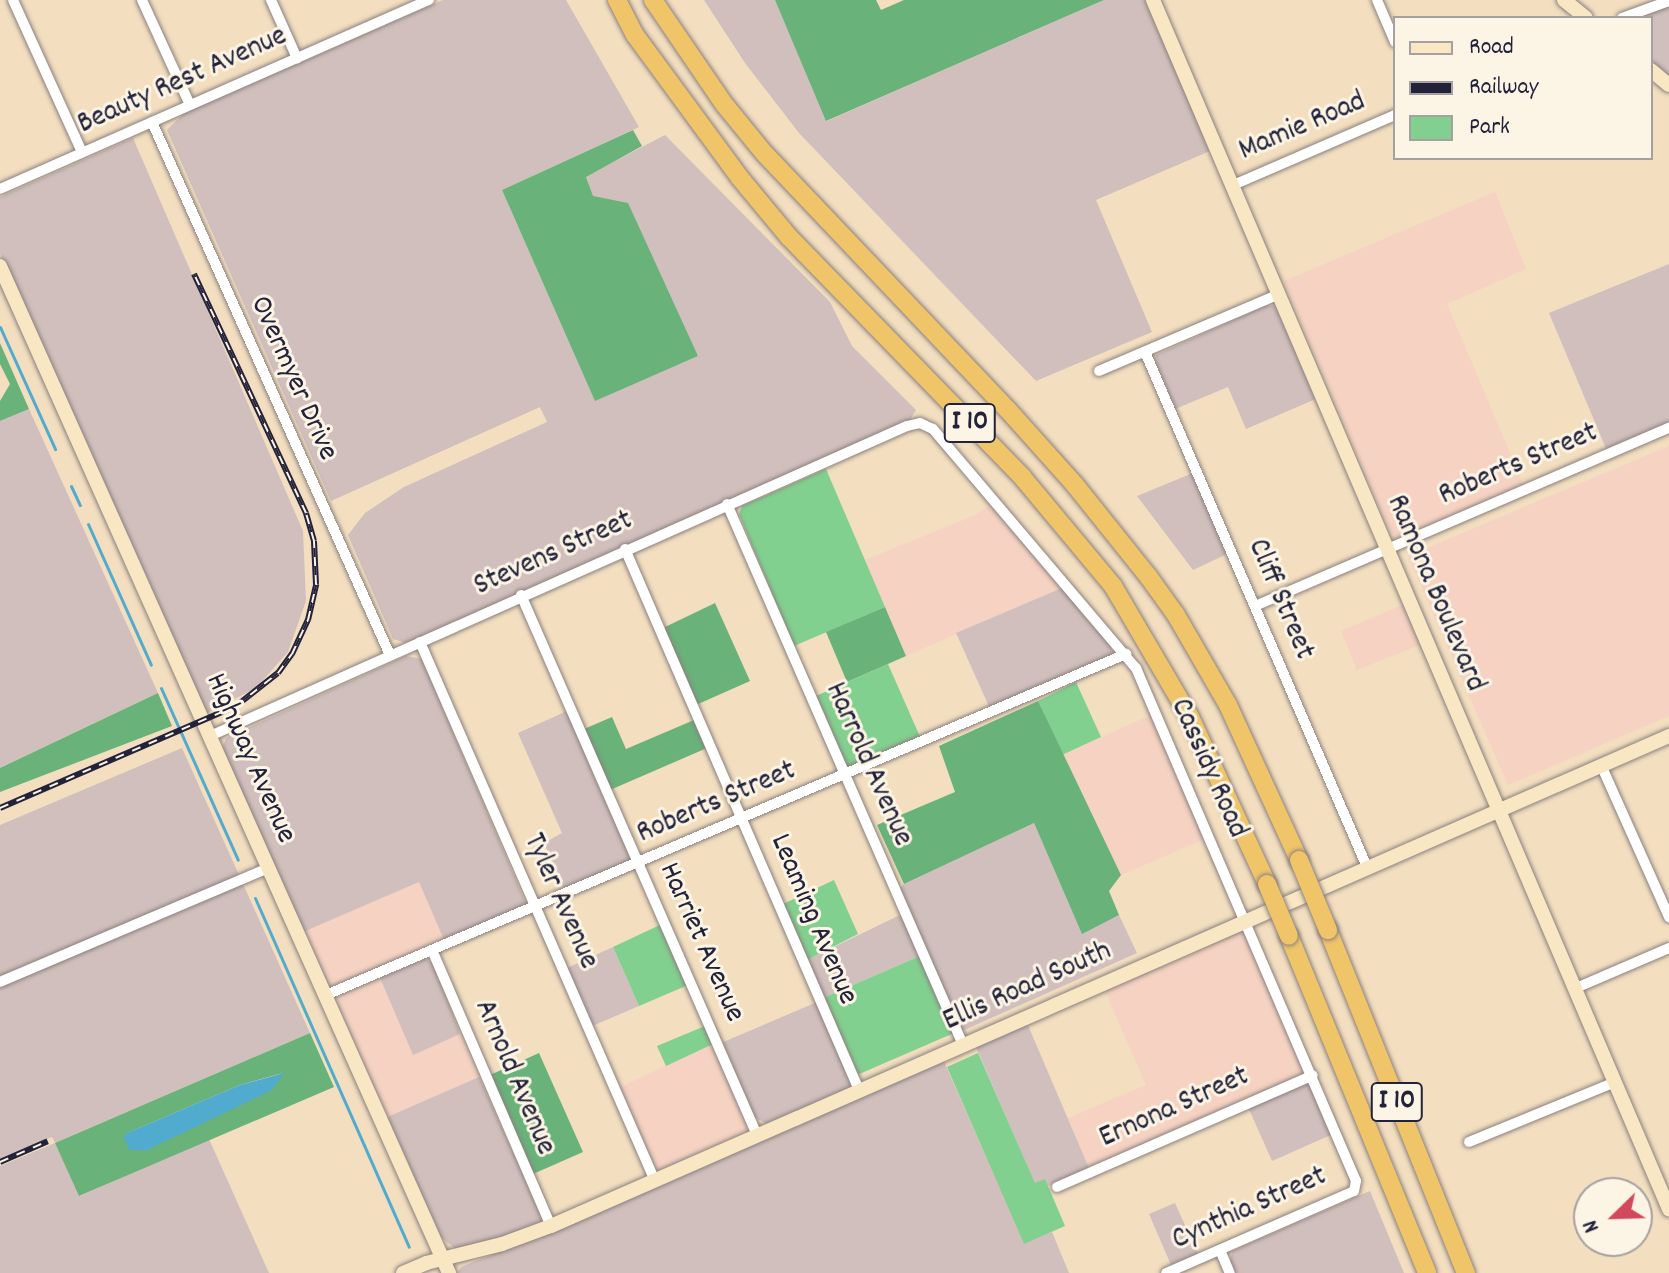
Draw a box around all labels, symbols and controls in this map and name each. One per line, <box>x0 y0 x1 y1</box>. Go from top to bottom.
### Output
legend <box>1393 16 1653 160</box>
street label: Beauty Rest Avenue <box>73 20 293 144</box>
text: Road <box>1469 31 1514 65</box>
text: Railway <box>1469 71 1538 105</box>
street label: Mamie Road <box>1234 85 1372 171</box>
text: Park <box>1469 111 1510 145</box>
street label: Overmyer Drive <box>240 291 344 467</box>
road number: I 10 <box>942 399 998 447</box>
street label: Roberts Street <box>1434 416 1604 516</box>
street label: Ramona Boulevard <box>1376 490 1492 698</box>
street label: Stevens Street <box>469 504 639 606</box>
street label: Cliff Street <box>1238 534 1320 666</box>
street label: Highway Avenue <box>195 668 303 850</box>
street label: Harrold Avenue <box>815 678 919 852</box>
street label: Cassidy Road <box>1160 694 1254 844</box>
street label: Roberts Street <box>632 754 802 854</box>
street label: Tyler Avenue <box>513 829 605 975</box>
street label: Leaming Avenue <box>760 829 864 1011</box>
street label: Harriet Avenue <box>649 858 751 1028</box>
street label: Ellis Road South <box>938 935 1118 1041</box>
street label: Arnold Avenue <box>464 995 562 1161</box>
street label: Ernona Street <box>1095 1060 1255 1158</box>
road number: I 10 <box>1369 1078 1425 1126</box>
street label: Cynthia Street <box>1167 1160 1333 1260</box>
north arrow <box>1573 1177 1653 1257</box>
text: N <box>1576 1215 1609 1237</box>

